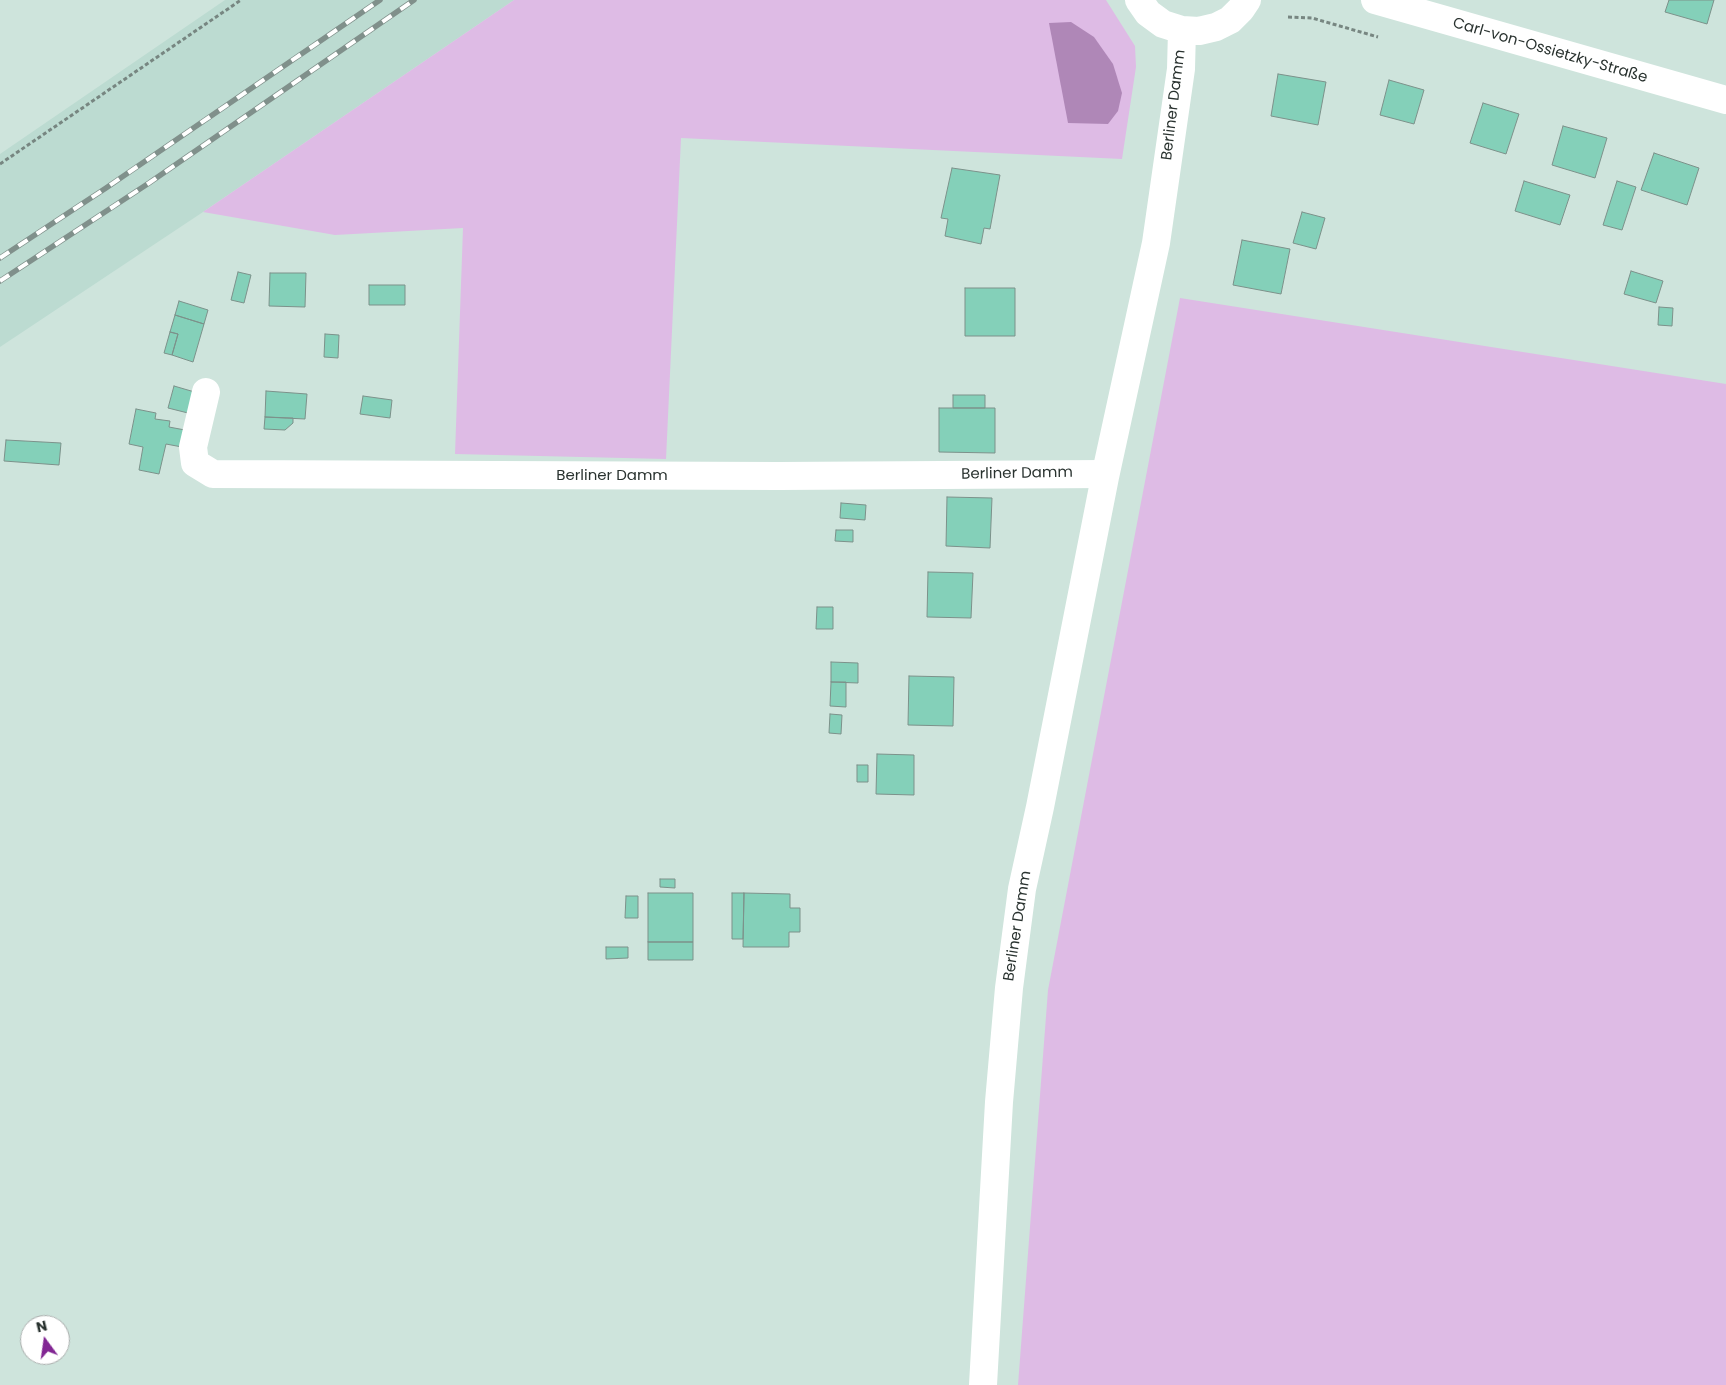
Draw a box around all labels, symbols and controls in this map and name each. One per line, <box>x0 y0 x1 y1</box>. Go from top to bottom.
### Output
street label: Carl-von-Ossietzky-Straße <box>1451 15 1649 87</box>
street label: Berliner Damm <box>1158 49 1190 161</box>
street label: Berliner Damm <box>961 464 1073 484</box>
street label: Berliner Damm <box>556 467 668 485</box>
street label: Berliner Damm <box>1000 869 1036 983</box>
north arrow <box>20 1315 70 1365</box>
text: N <box>34 1315 49 1337</box>

